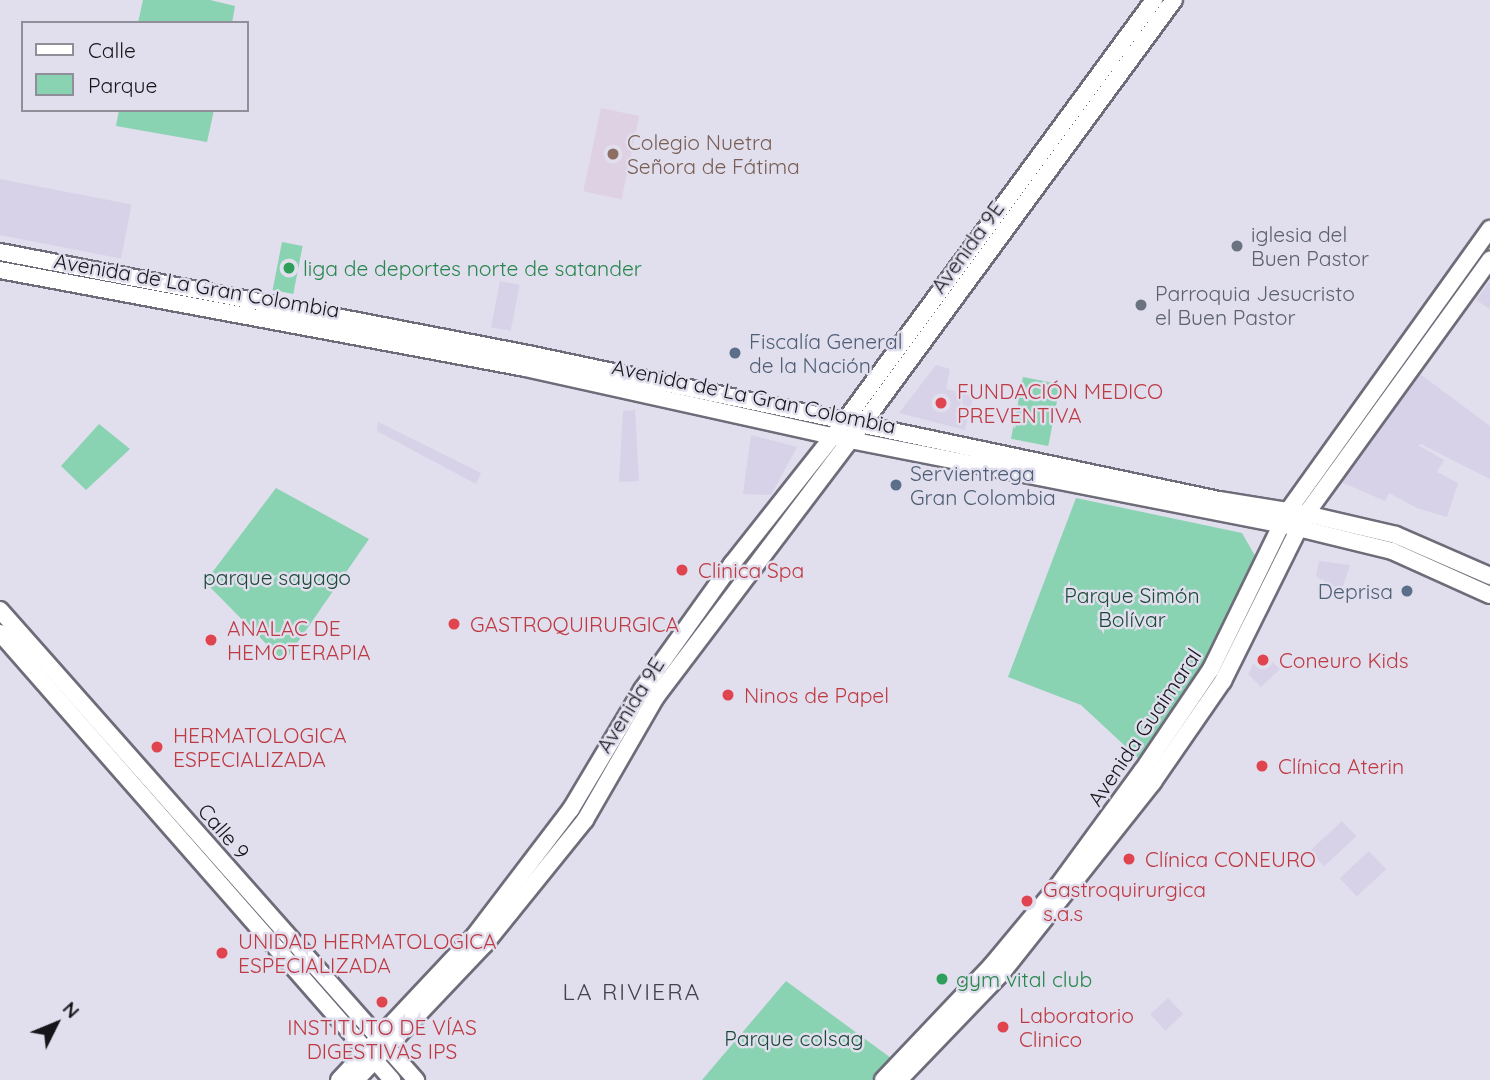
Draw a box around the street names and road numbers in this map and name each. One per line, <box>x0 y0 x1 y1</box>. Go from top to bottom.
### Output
street label: Avenida 9E <box>925 196 1009 298</box>
street label: Avenida de La Gran Colombia <box>52 247 342 323</box>
street label: Avenida de La Gran Colombia <box>610 354 898 438</box>
street label: Avenida Guaimaral <box>1082 643 1206 811</box>
street label: Avenida 9E <box>591 653 669 757</box>
street label: Calle 9 <box>193 798 255 864</box>

